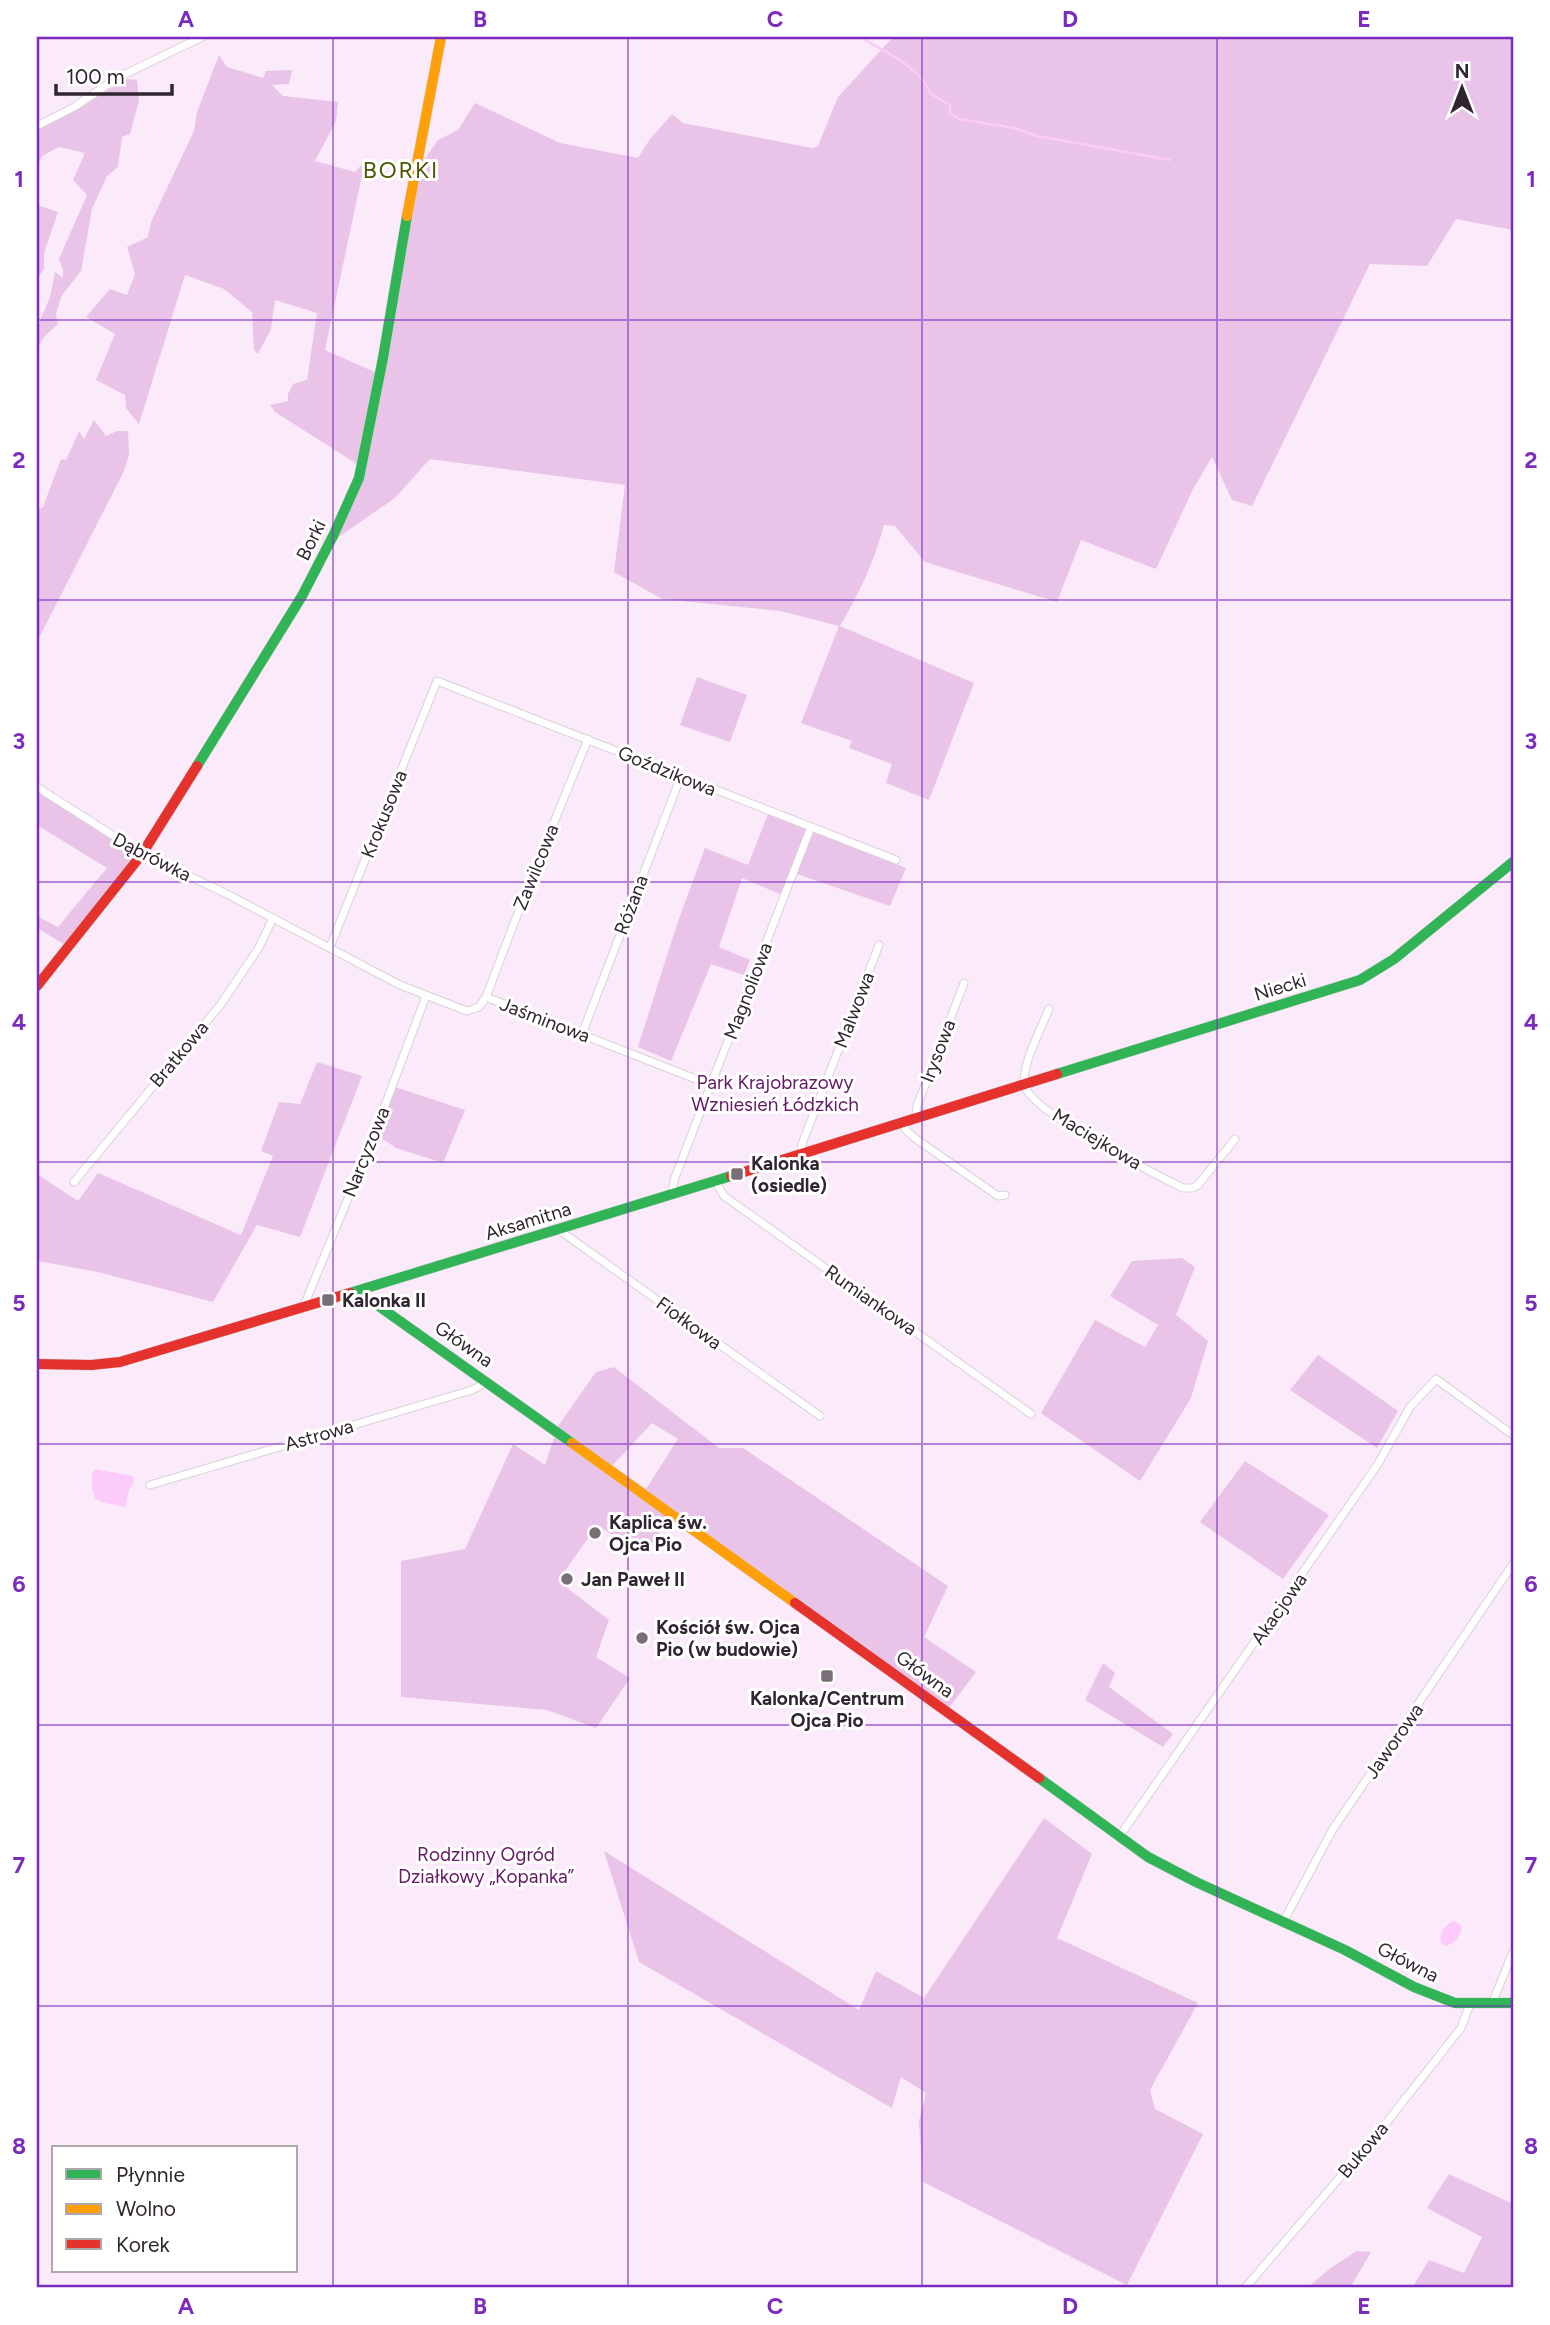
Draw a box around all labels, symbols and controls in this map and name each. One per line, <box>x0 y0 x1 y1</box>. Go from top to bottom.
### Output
text: A <box>178 5 195 33</box>
text: B <box>473 5 487 33</box>
text: C <box>767 5 784 33</box>
text: D <box>1062 5 1078 33</box>
text: E <box>1357 5 1371 33</box>
scale bar <box>56 52 172 96</box>
north arrow <box>1428 52 1498 122</box>
text: N <box>1455 60 1469 83</box>
text: 100 m <box>66 64 125 89</box>
district label: BORKI <box>363 156 439 184</box>
text: 1 <box>14 165 24 193</box>
text: 1 <box>1526 165 1536 193</box>
text: 2 <box>12 446 26 474</box>
text: 2 <box>1524 446 1538 474</box>
street label: Borki <box>291 516 331 564</box>
text: 3 <box>13 727 25 755</box>
text: 3 <box>1525 727 1537 755</box>
street label: Goździkowa <box>615 741 719 801</box>
street label: Krokusowa <box>356 767 412 861</box>
street label: Zawilcowa <box>508 821 564 913</box>
street label: Dąbrówka <box>109 828 195 886</box>
street label: Różana <box>609 872 653 938</box>
street label: Magnoliowa <box>719 939 777 1043</box>
street label: Niecki <box>1251 968 1309 1006</box>
street label: Malwowa <box>829 969 879 1051</box>
street label: Jaśminowa <box>497 992 593 1048</box>
text: 4 <box>12 1008 26 1036</box>
text: 4 <box>1524 1008 1538 1036</box>
street label: Bratkowa <box>145 1016 213 1092</box>
street label: Irysowa <box>916 1016 960 1086</box>
park label: Park Krajobrazowy Wzniesień Łódzkich <box>691 1071 859 1116</box>
street label: Maciejkowa <box>1048 1103 1146 1175</box>
street label: Narcyzowa <box>337 1104 395 1200</box>
place label: Kalonka (osiedle) <box>751 1152 827 1197</box>
marker: Kalonka (osiedle) <box>729 1166 745 1182</box>
street label: Aksamitna <box>482 1197 574 1245</box>
street label: Rumiankowa <box>820 1260 922 1340</box>
text: 5 <box>12 1289 26 1317</box>
place label: Kalonka II <box>342 1289 426 1312</box>
text: 5 <box>1524 1289 1538 1317</box>
marker: Kalonka II <box>320 1292 336 1308</box>
street label: Fiołkowa <box>652 1292 726 1354</box>
street label: Główna <box>430 1316 498 1372</box>
street label: Astrowa <box>282 1414 356 1456</box>
place label: Kaplica św. Ojca Pio <box>609 1511 707 1556</box>
marker: Kaplica św. Ojca Pio <box>587 1525 603 1541</box>
place label: Jan Paweł II <box>581 1568 685 1591</box>
street label: Akacjowa <box>1246 1569 1312 1649</box>
text: 6 <box>12 1570 26 1598</box>
text: 6 <box>1524 1570 1538 1598</box>
marker: Jan Paweł II <box>559 1571 575 1587</box>
place label: Kościół św. Ojca Pio (w budowie) <box>656 1616 800 1661</box>
marker: Kościół św. Ojca Pio (w budowie) <box>634 1630 650 1646</box>
street label: Główna <box>892 1645 958 1703</box>
marker: Kalonka/Centrum Ojca Pio <box>819 1668 835 1684</box>
place label: Kalonka/Centrum Ojca Pio <box>750 1687 904 1732</box>
street label: Jaworowa <box>1360 1699 1428 1783</box>
park label: Rodzinny Ogród Działkowy „Kopanka” <box>398 1843 574 1888</box>
text: 7 <box>13 1851 26 1879</box>
text: 7 <box>1525 1851 1538 1879</box>
street label: Główna <box>1373 1937 1443 1987</box>
street label: Bukowa <box>1333 2117 1393 2183</box>
text: 8 <box>12 2132 26 2160</box>
text: 8 <box>1524 2132 1538 2160</box>
legend <box>52 2146 298 2272</box>
text: Płynnie <box>116 2162 185 2187</box>
text: Wolno <box>116 2196 176 2221</box>
text: Korek <box>116 2232 170 2257</box>
text: A <box>178 2292 195 2320</box>
text: B <box>473 2292 487 2320</box>
text: C <box>767 2292 784 2320</box>
text: D <box>1062 2292 1078 2320</box>
text: E <box>1357 2292 1371 2320</box>

